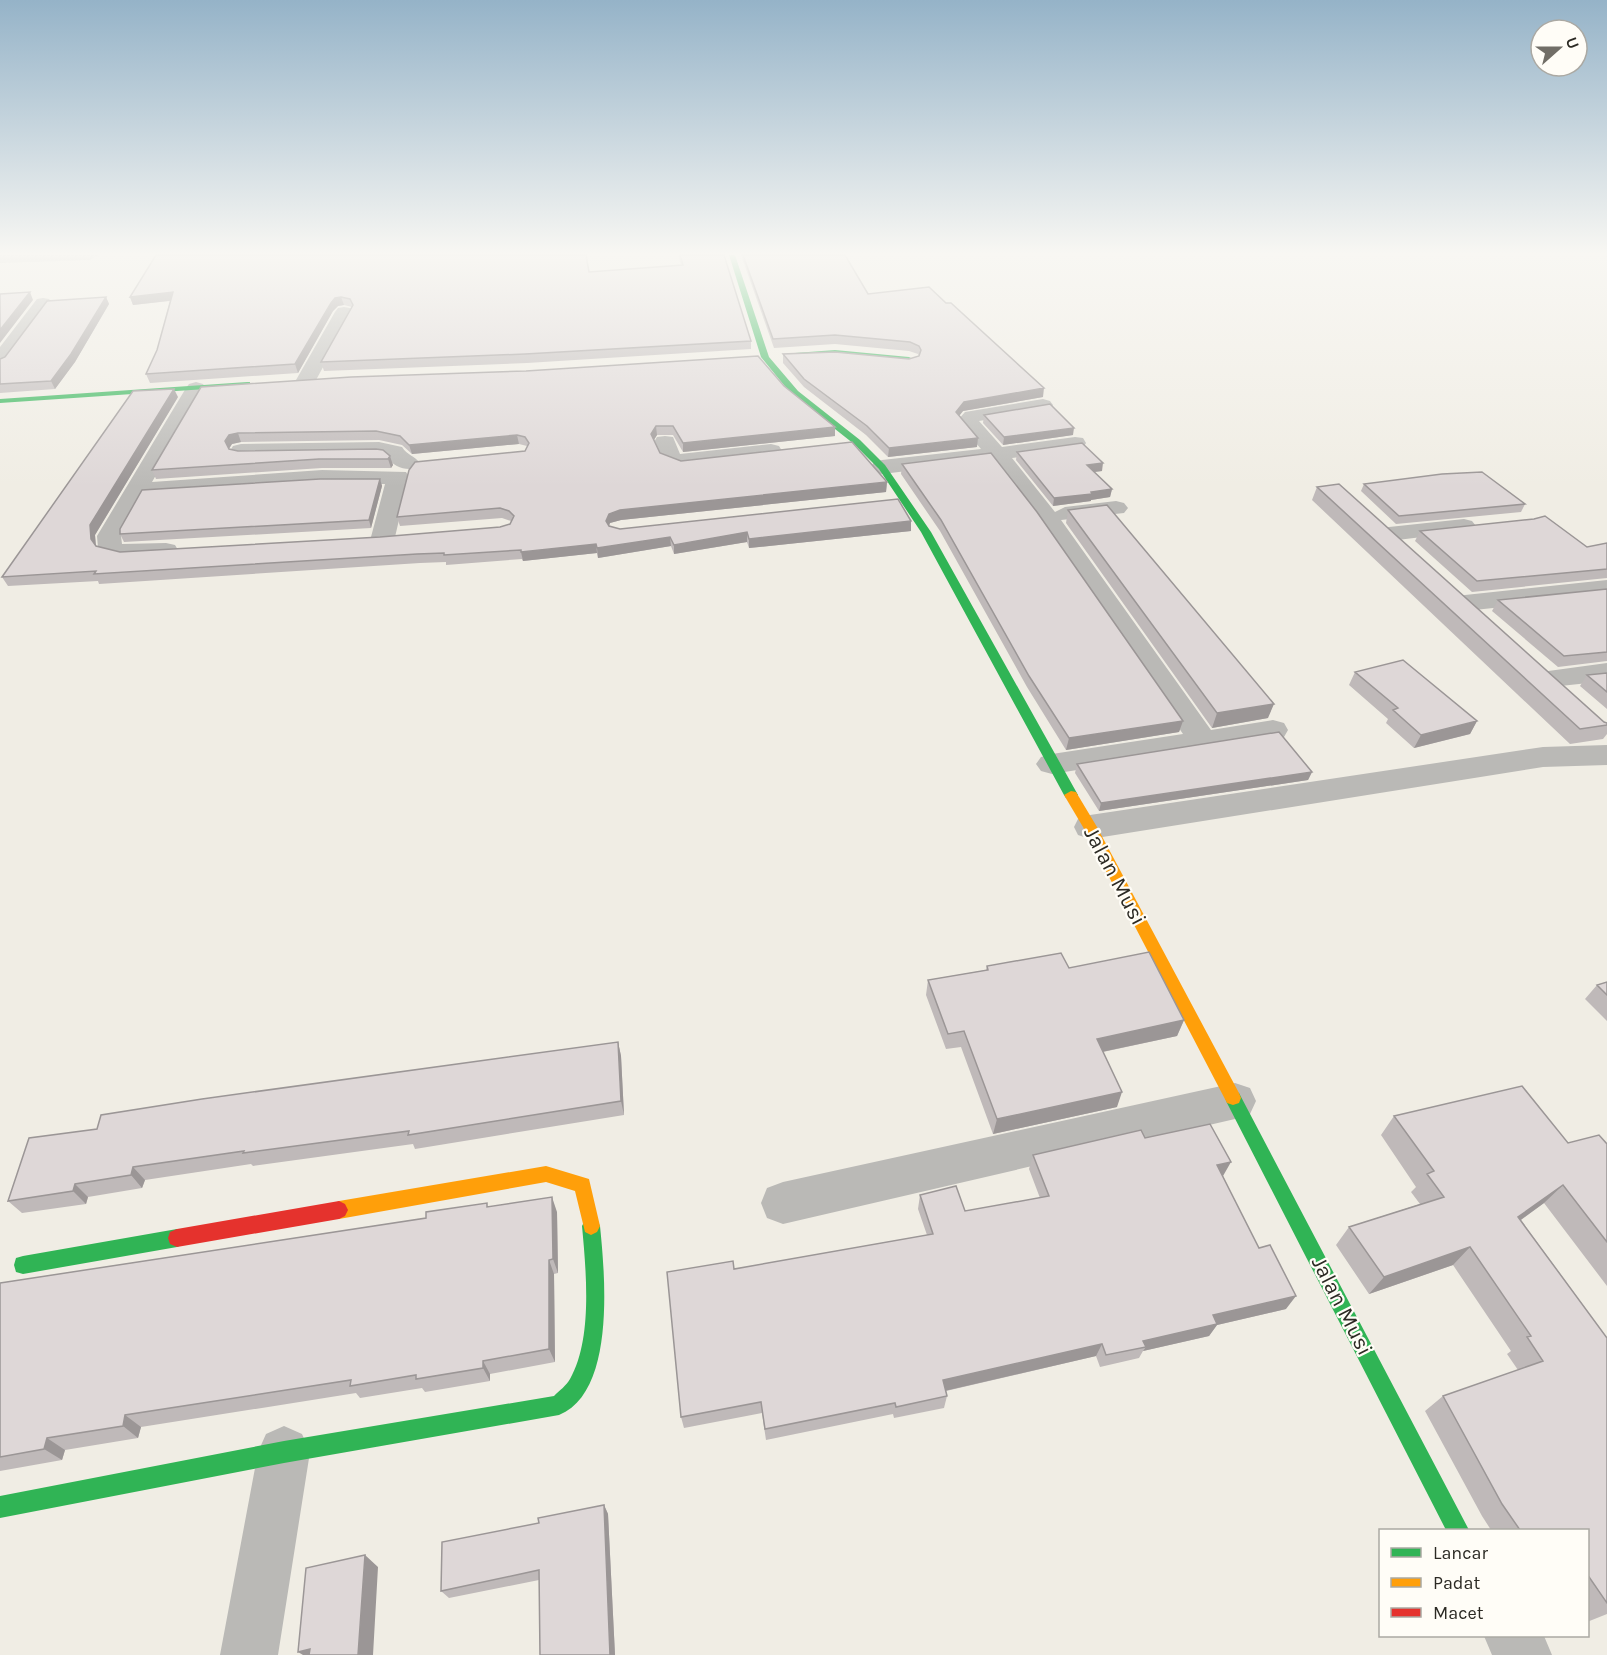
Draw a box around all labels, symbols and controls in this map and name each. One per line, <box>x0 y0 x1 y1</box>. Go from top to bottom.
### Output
north arrow <box>1529 18 1589 78</box>
text: U <box>1562 34 1583 51</box>
street label: Jalan Musi <box>1078 822 1152 930</box>
street label: Jalan Musi <box>1306 1252 1378 1360</box>
legend <box>1379 1529 1589 1637</box>
text: Lancar <box>1433 1542 1488 1564</box>
text: Padat <box>1433 1572 1480 1594</box>
text: Macet <box>1433 1602 1484 1624</box>

